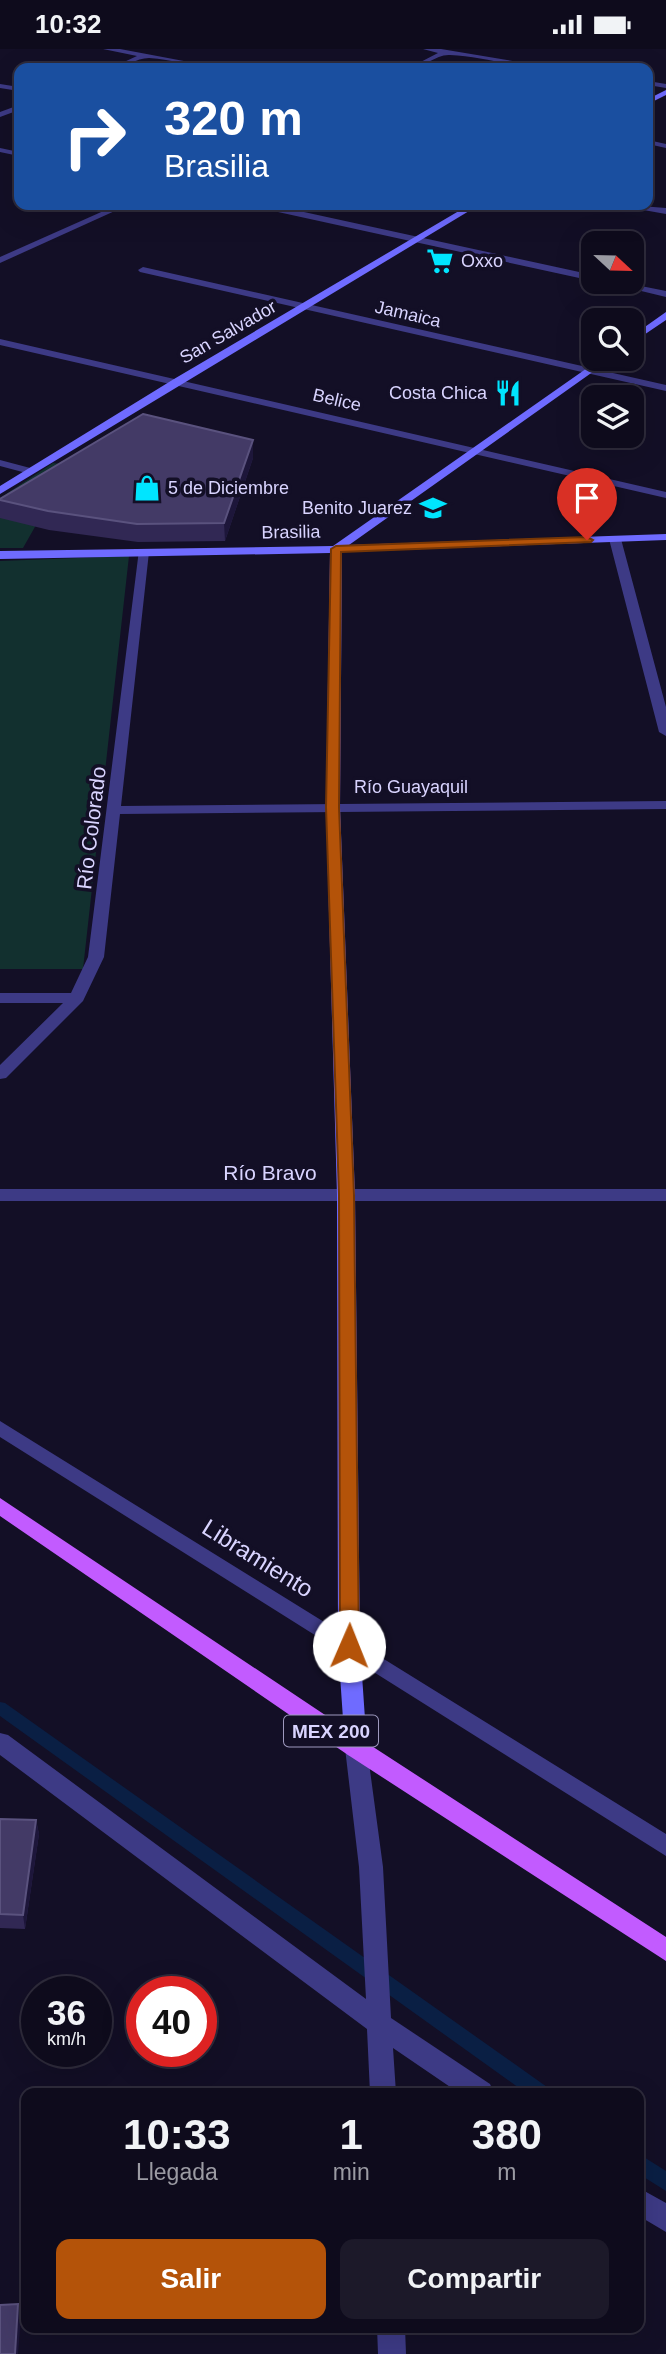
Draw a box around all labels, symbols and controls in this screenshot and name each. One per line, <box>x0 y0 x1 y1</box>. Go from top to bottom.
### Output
text: 10:32 <box>35 9 102 39</box>
icon: right <box>49 91 140 182</box>
text: 320 m <box>164 91 303 145</box>
text: Brasilia <box>164 148 269 184</box>
north arrow <box>581 231 644 294</box>
map controls <box>581 231 644 448</box>
supermarket icon: Oxxo <box>425 246 455 276</box>
place label: Oxxo <box>461 251 503 271</box>
street label: San Salvador <box>176 296 280 368</box>
street label: Jamaica <box>373 297 444 332</box>
button: search <box>581 308 644 371</box>
restaurant icon: Costa Chica <box>493 378 523 408</box>
place label: Costa Chica <box>389 383 488 403</box>
street label: Belice <box>311 385 363 415</box>
button: layers <box>581 385 644 448</box>
pin <box>557 468 617 540</box>
shop icon: 5 de Diciembre <box>132 473 162 503</box>
place label: 5 de Diciembre <box>168 478 289 498</box>
icon: arrive <box>568 479 606 517</box>
school or university icon: Benito Juarez <box>418 493 448 523</box>
place label: Benito Juarez <box>302 498 412 518</box>
street label: Brasilia <box>261 521 322 543</box>
street label: Río Colorado <box>72 765 110 891</box>
street label: Río Guayaquil <box>354 777 468 797</box>
street label: Río Bravo <box>223 1161 317 1184</box>
street label: Libramiento <box>198 1513 318 1603</box>
position arrow <box>312 1609 386 1683</box>
road number: MEX 200 <box>284 1715 378 1747</box>
speed limit sign: 40 <box>126 1976 217 2067</box>
text: 36 <box>47 1993 86 2032</box>
text: km/h <box>47 2029 86 2049</box>
text: 10:33 <box>123 2111 231 2158</box>
text: 1 <box>339 2111 363 2158</box>
text: 380 <box>472 2111 542 2158</box>
text: Llegada <box>136 2159 218 2185</box>
text: min <box>333 2159 370 2185</box>
text: m <box>497 2159 516 2185</box>
button: Salir <box>56 2239 326 2319</box>
button: Compartir <box>340 2239 609 2319</box>

